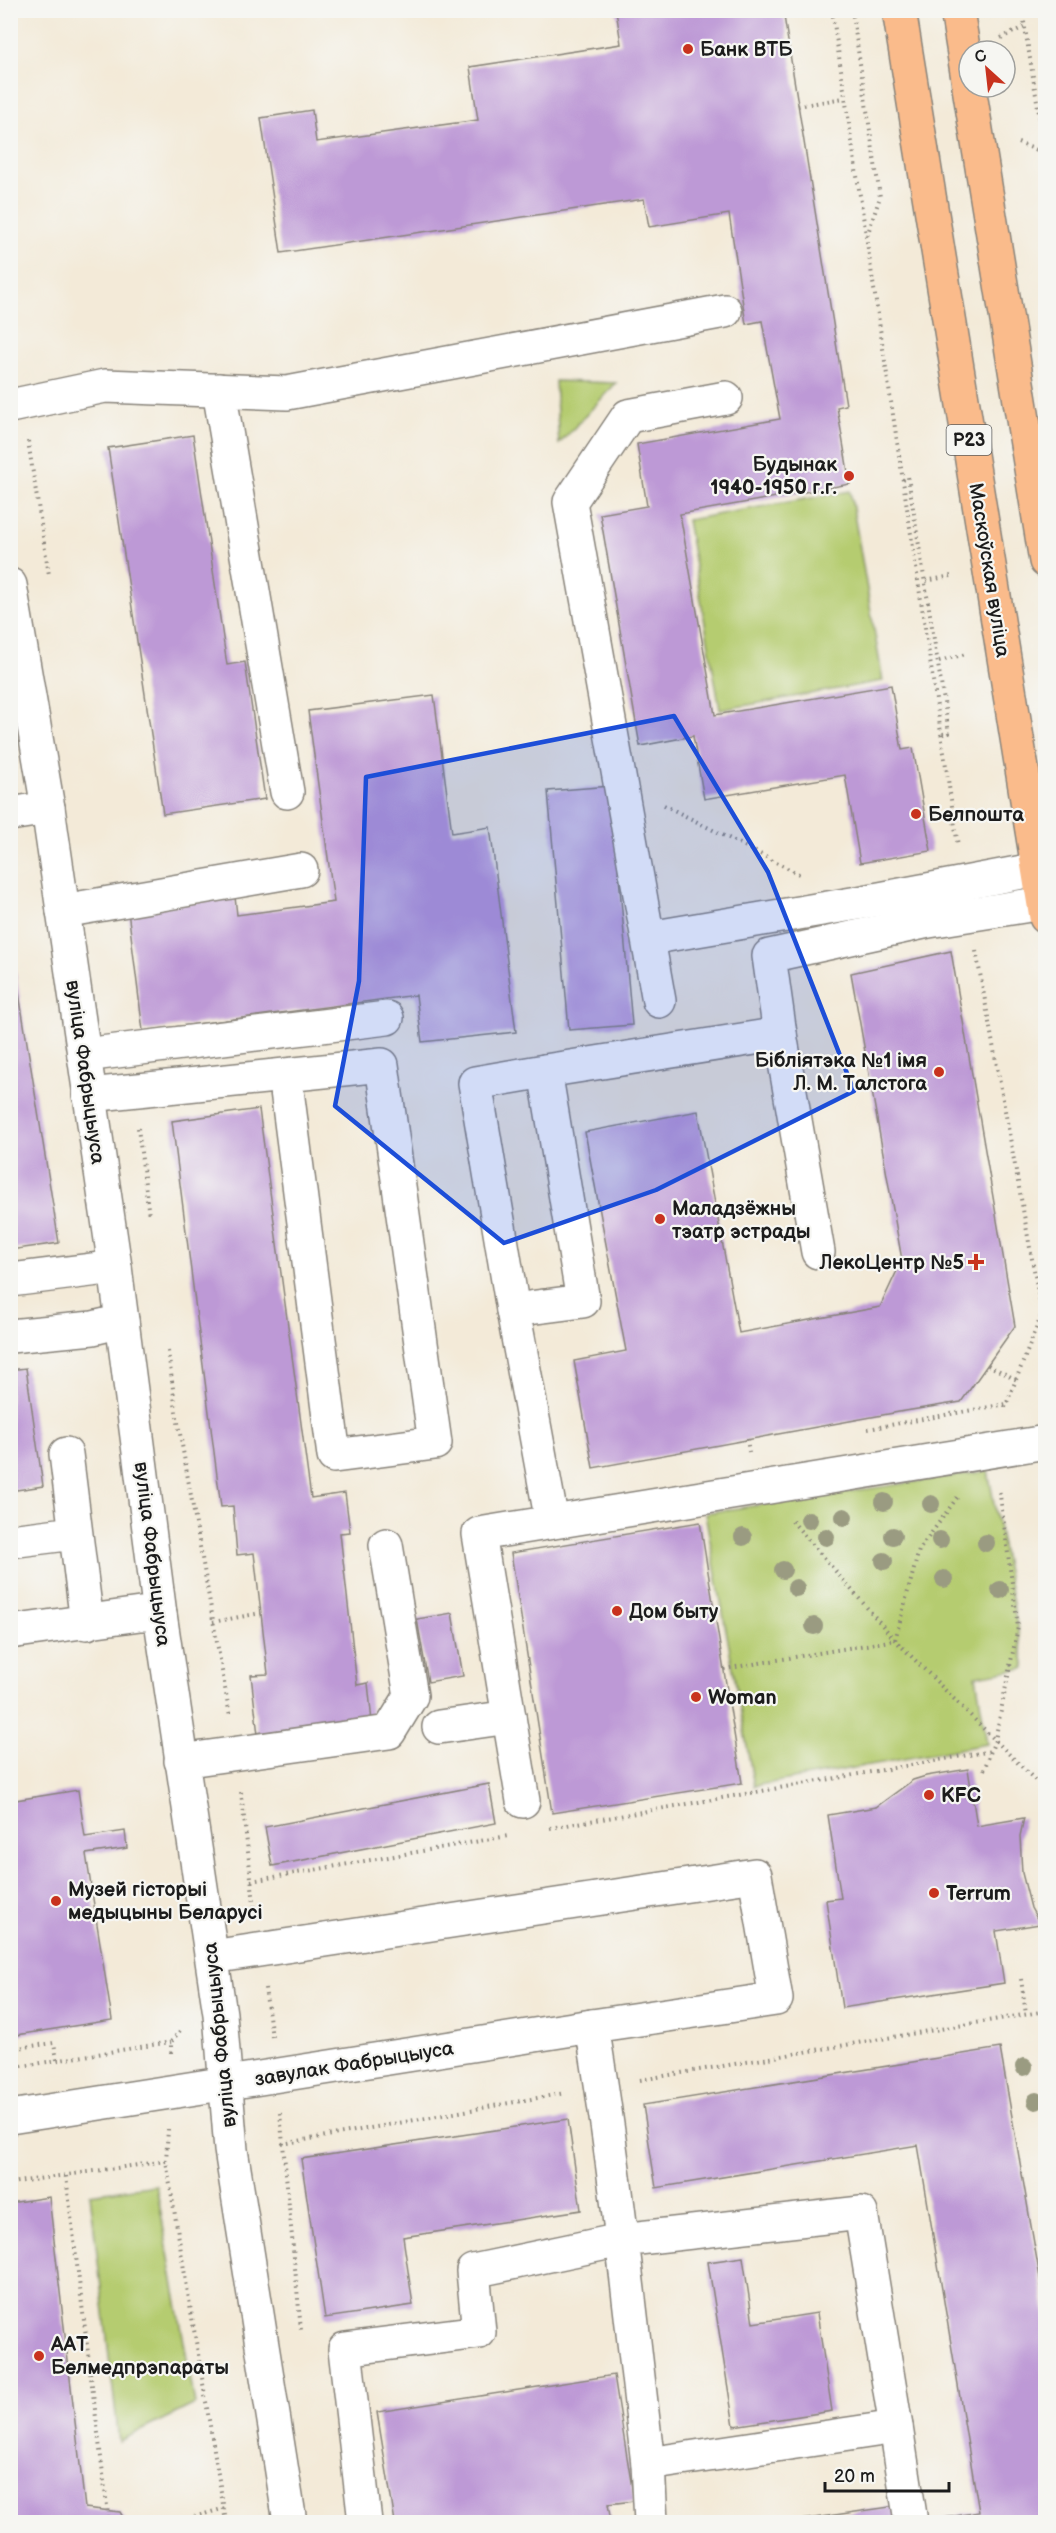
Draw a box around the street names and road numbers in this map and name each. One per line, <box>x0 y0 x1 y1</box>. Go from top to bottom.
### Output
road number: Р23 <box>946 425 992 455</box>
street label: Маскоўская вуліца <box>963 481 1015 659</box>
street label: вуліца Фабрыцыуса <box>60 978 110 1166</box>
street label: вуліца Фабрыцыуса <box>129 1460 175 1648</box>
street label: вуліца Фабрыцыуса <box>198 1941 242 2129</box>
street label: завулак Фабрыцыуса <box>253 2036 456 2092</box>

